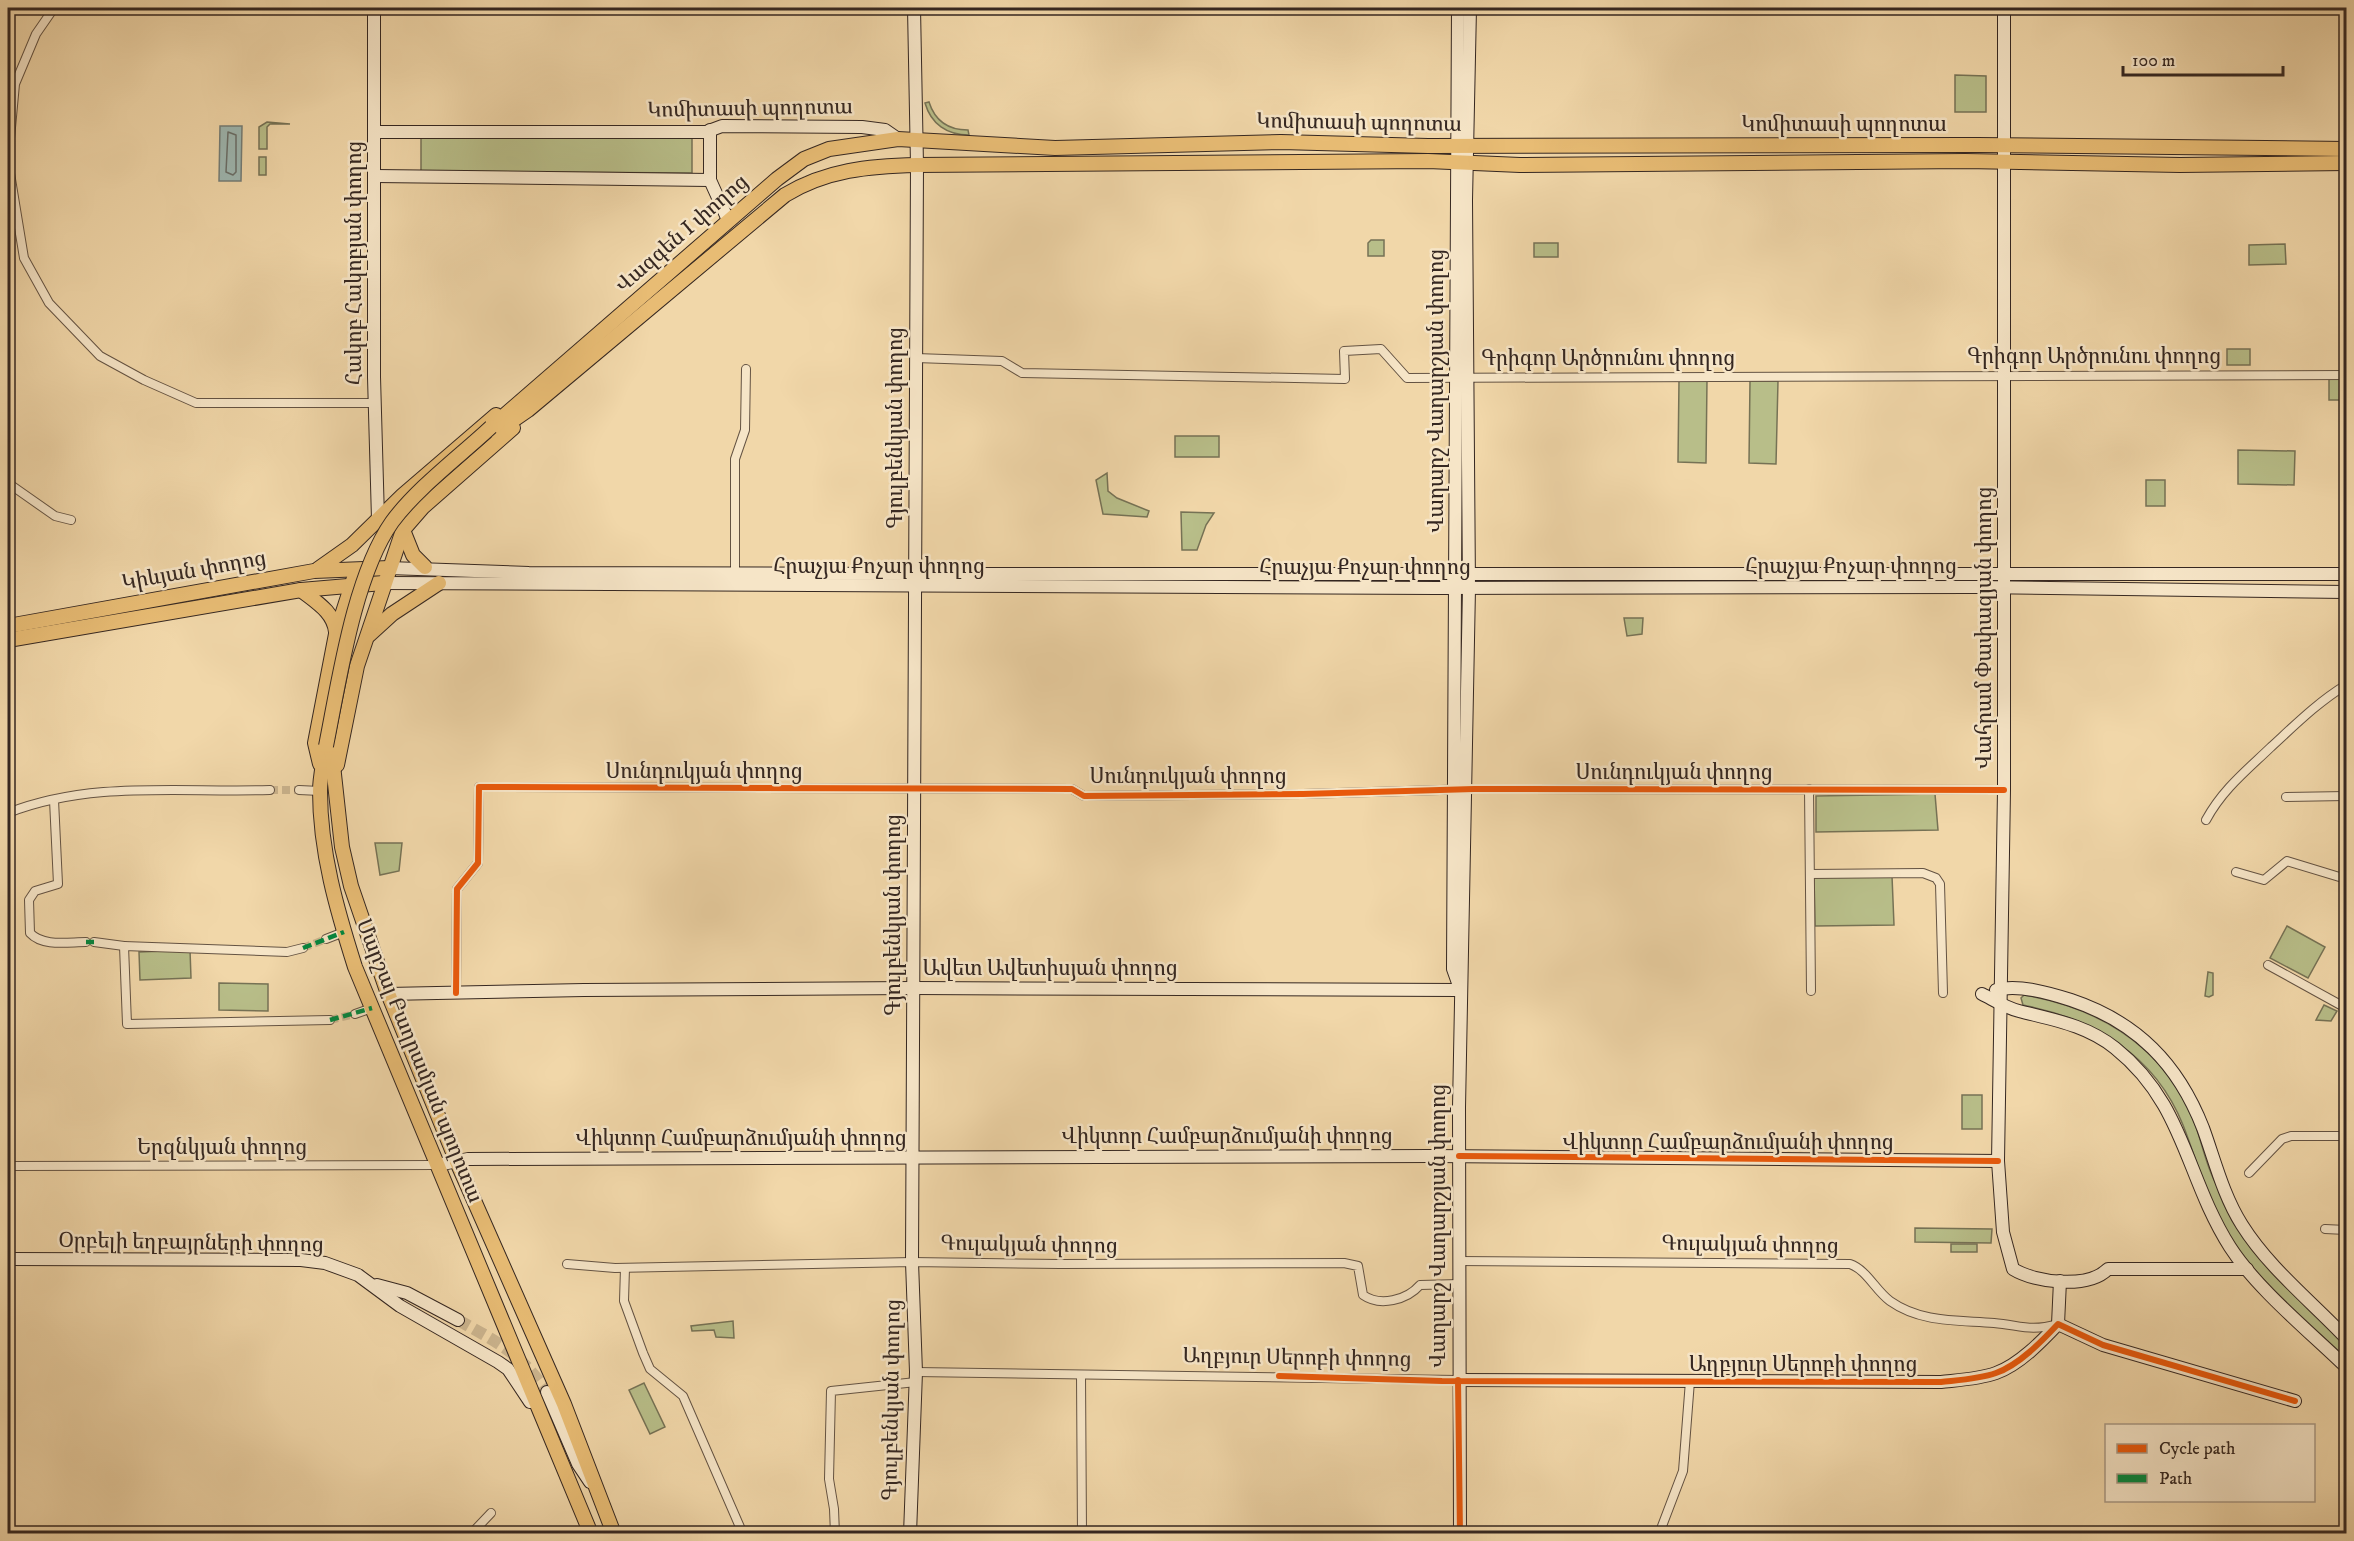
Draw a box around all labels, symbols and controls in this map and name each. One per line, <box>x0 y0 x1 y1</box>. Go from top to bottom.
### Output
scale bar <box>2123 39 2284 77</box>
text: 100 m <box>2132 50 2175 72</box>
street label: Կոմիտասի պողոտա <box>647 94 853 124</box>
street label: Կոմիտասի պողոտա <box>1256 108 1462 138</box>
street label: Կոմիտասի պողոտա <box>1741 112 1947 138</box>
street label: Հակոբ Հակոբյան փողոց <box>342 141 368 385</box>
street label: Վազգեն I փողոց <box>610 169 754 299</box>
street label: Վաղարշ Վաղարշյան փողոց <box>1424 249 1450 533</box>
street label: Գյուլբենկյան փողոց <box>883 327 909 529</box>
street label: Գրիգոր Արծրունու փողոց <box>1967 344 2221 370</box>
street label: Գրիգոր Արծրունու փողոց <box>1481 346 1735 372</box>
street label: Վահրամ Փափազյան փողոց <box>1972 487 1998 769</box>
street label: Կիևյան փողոց <box>120 546 268 596</box>
street label: Հրաչյա Քոչար փողոց <box>773 554 985 580</box>
street label: Հրաչյա Քոչար փողոց <box>1745 554 1957 580</box>
street label: Հրաչյա Քոչար փողոց <box>1259 555 1471 581</box>
street label: Սունդուկյան փողոց <box>605 759 803 785</box>
street label: Սունդուկյան փողոց <box>1575 760 1773 786</box>
street label: Սունդուկյան փողոց <box>1089 764 1287 790</box>
street label: Գյուլբենկյան փողոց <box>881 814 907 1016</box>
street label: Մարշալ Բաղրամյան պողոտա <box>350 915 488 1207</box>
street label: Ավետ Ավետիսյան փողոց <box>922 956 1178 982</box>
street label: Վաղարշ Վաղարշյան փողոց <box>1426 1084 1452 1368</box>
street label: Վիկտոր Համբարձումյանի փողոց <box>1061 1124 1393 1150</box>
street label: Վիկտոր Համբարձումյանի փողոց <box>575 1126 907 1152</box>
street label: Վիկտոր Համբարձումյանի փողոց <box>1562 1130 1894 1156</box>
street label: Երզնկյան փողոց <box>137 1135 307 1161</box>
street label: Օրբելի եղբայրների փողոց <box>58 1228 324 1258</box>
street label: Գուլակյան փողոց <box>940 1230 1118 1260</box>
street label: Գուլակյան փողոց <box>1661 1230 1839 1260</box>
street label: Գյուլբենկյան փողոց <box>877 1299 907 1501</box>
street label: Աղբյուր Սերոբի փողոց <box>1182 1343 1412 1373</box>
street label: Աղբյուր Սերոբի փողոց <box>1689 1352 1917 1378</box>
legend <box>2105 1424 2315 1502</box>
text: Cycle path <box>2159 1438 2236 1460</box>
text: Path <box>2159 1468 2193 1490</box>

